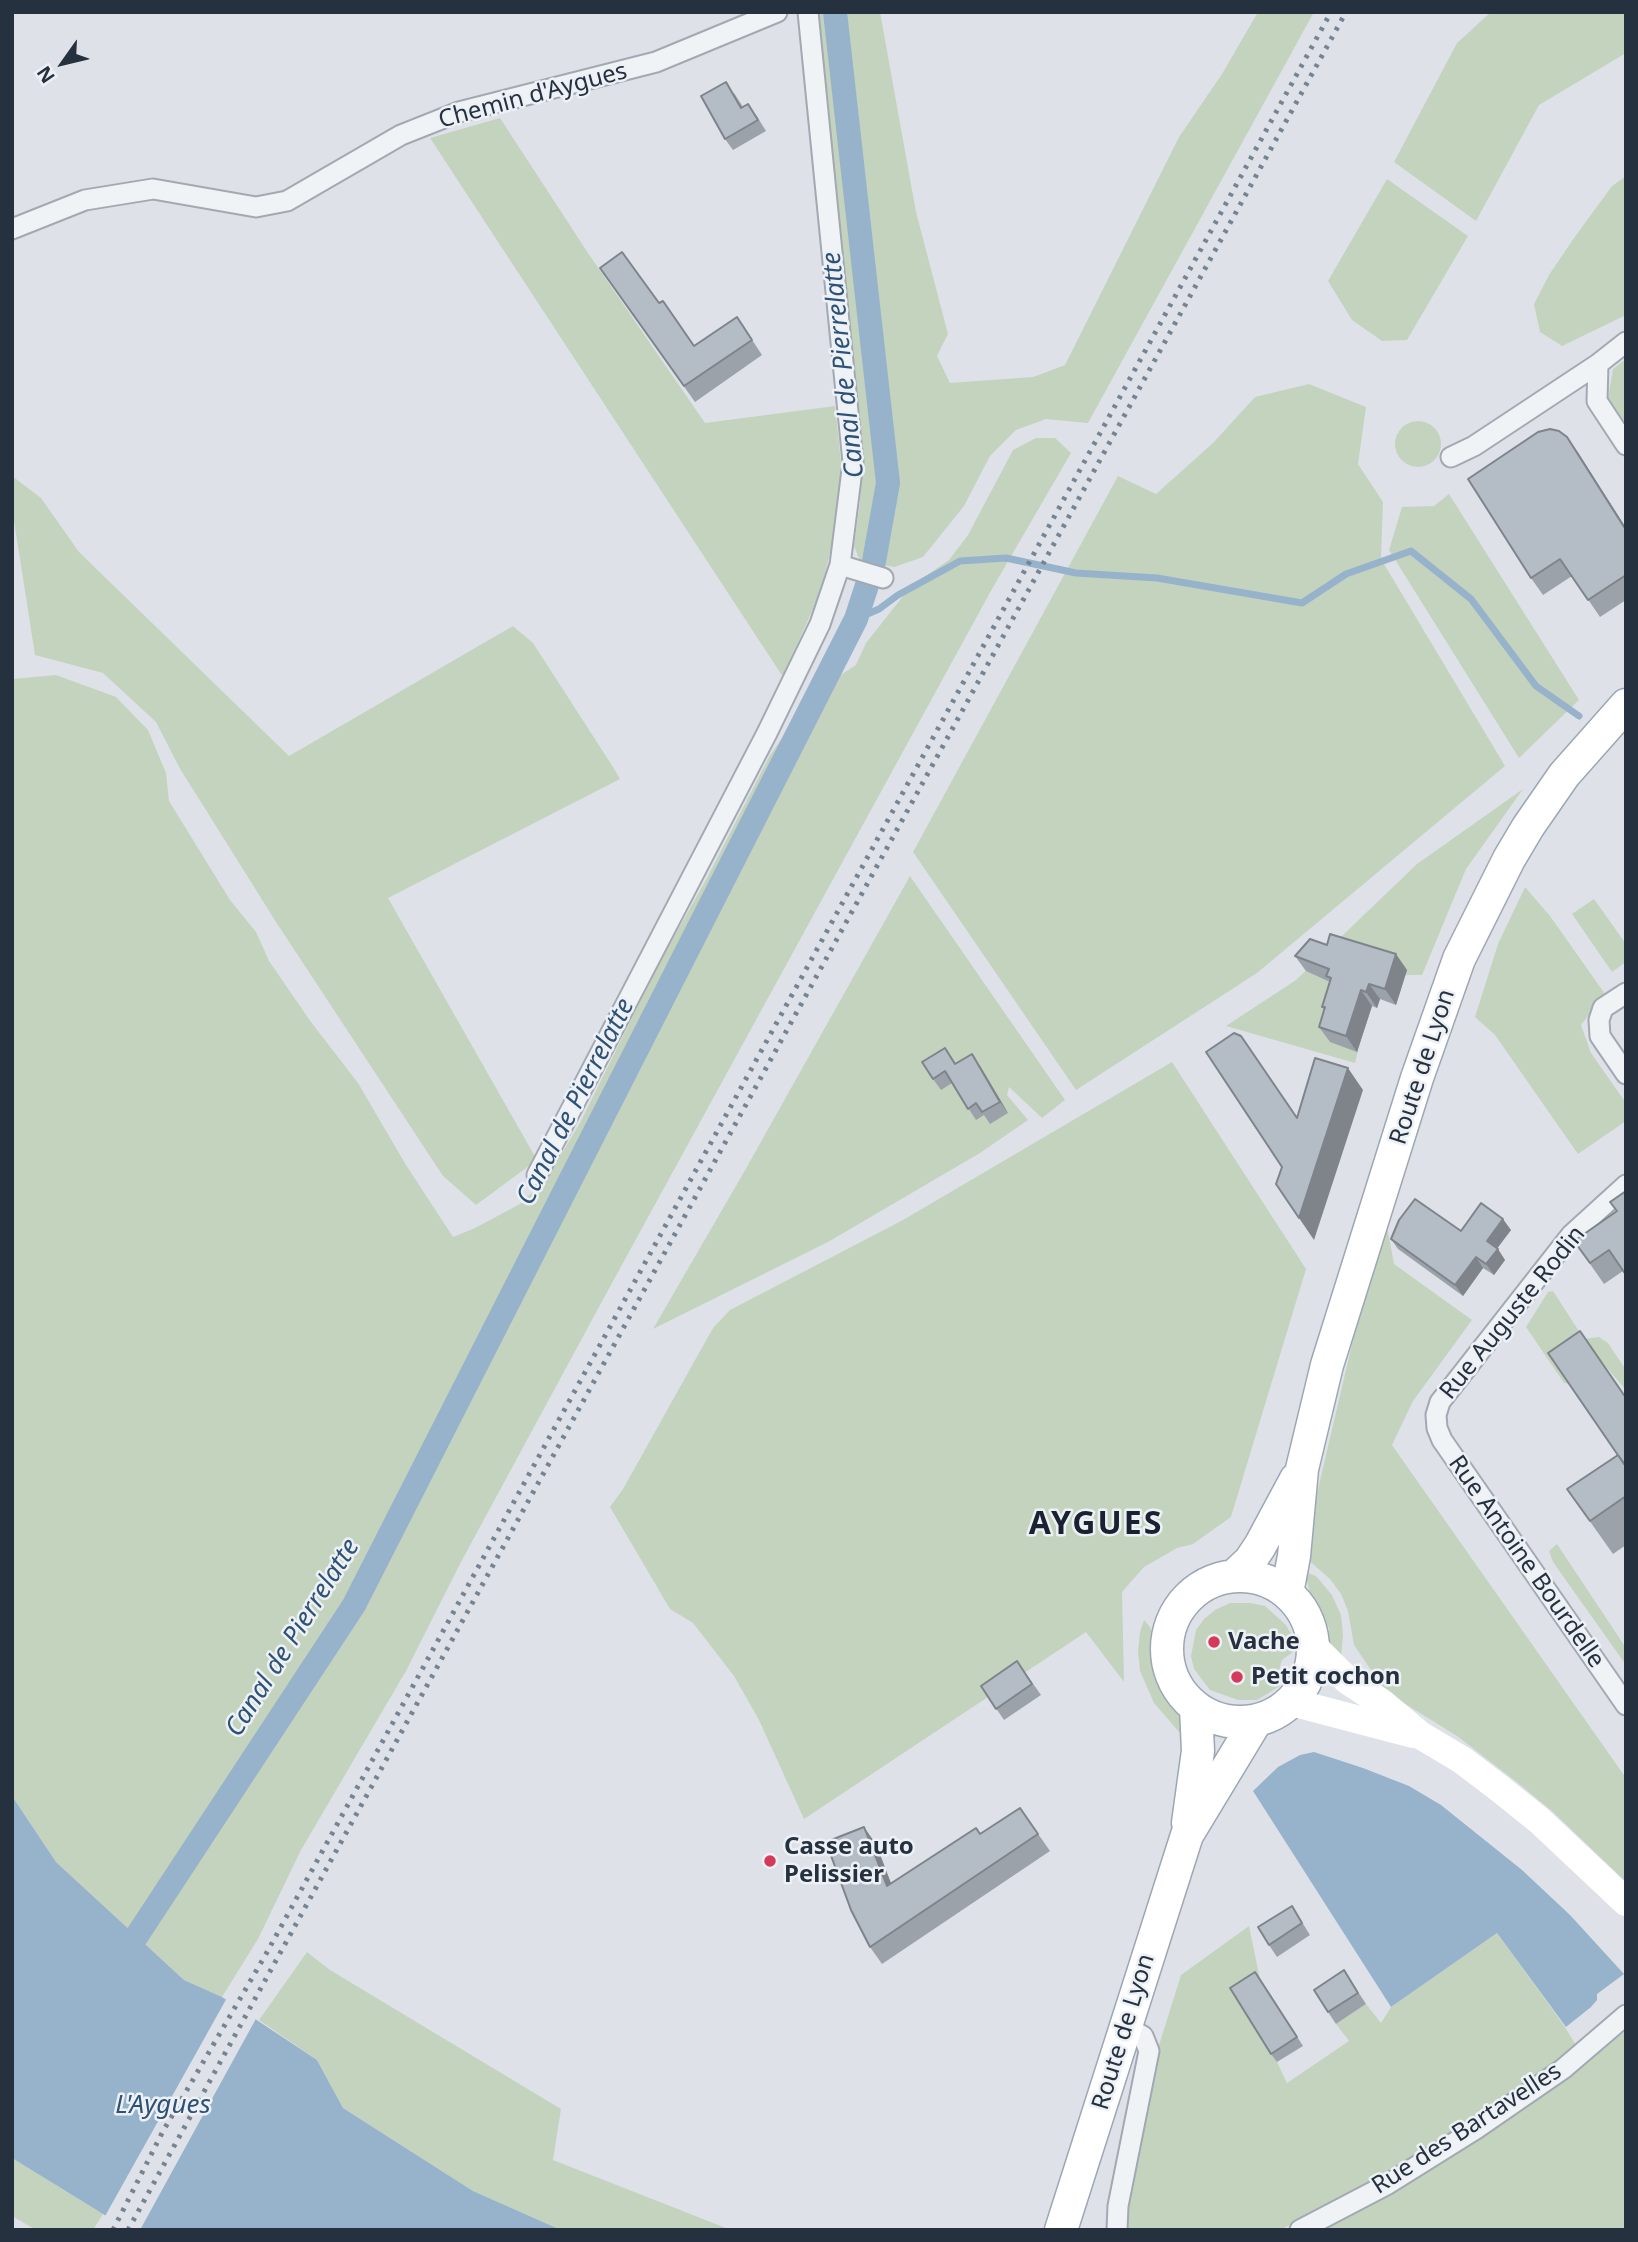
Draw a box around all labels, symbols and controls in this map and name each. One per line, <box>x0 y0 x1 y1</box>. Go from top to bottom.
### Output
north arrow <box>28 28 98 98</box>
street label: Chemin d'Aygues <box>436 57 630 135</box>
text: N <box>30 61 61 88</box>
water label: Canal de Pierrelatte <box>817 250 871 480</box>
street label: Route de Lyon <box>1384 986 1462 1148</box>
water label: Canal de Pierrelatte <box>510 994 642 1210</box>
street label: Rue Auguste Rodin <box>1434 1221 1592 1405</box>
street label: Rue Antoine Bourdelle <box>1442 1450 1610 1674</box>
district label: AYGUES <box>1029 1506 1163 1544</box>
water label: Canal de Pierrelatte <box>220 1533 366 1743</box>
place label: Vache <box>1228 1628 1300 1656</box>
marker: Vache <box>1206 1634 1222 1650</box>
place label: Petit cochon <box>1251 1663 1400 1691</box>
marker: Petit cochon <box>1229 1669 1245 1685</box>
place label: Casse auto Pelissier <box>784 1833 914 1889</box>
marker: Casse auto Pelissier <box>762 1853 778 1869</box>
street label: Route de Lyon <box>1087 1951 1161 2113</box>
street label: Rue des Bartavelles <box>1367 2057 1567 2201</box>
water label: L'Aygues <box>115 2090 211 2122</box>

